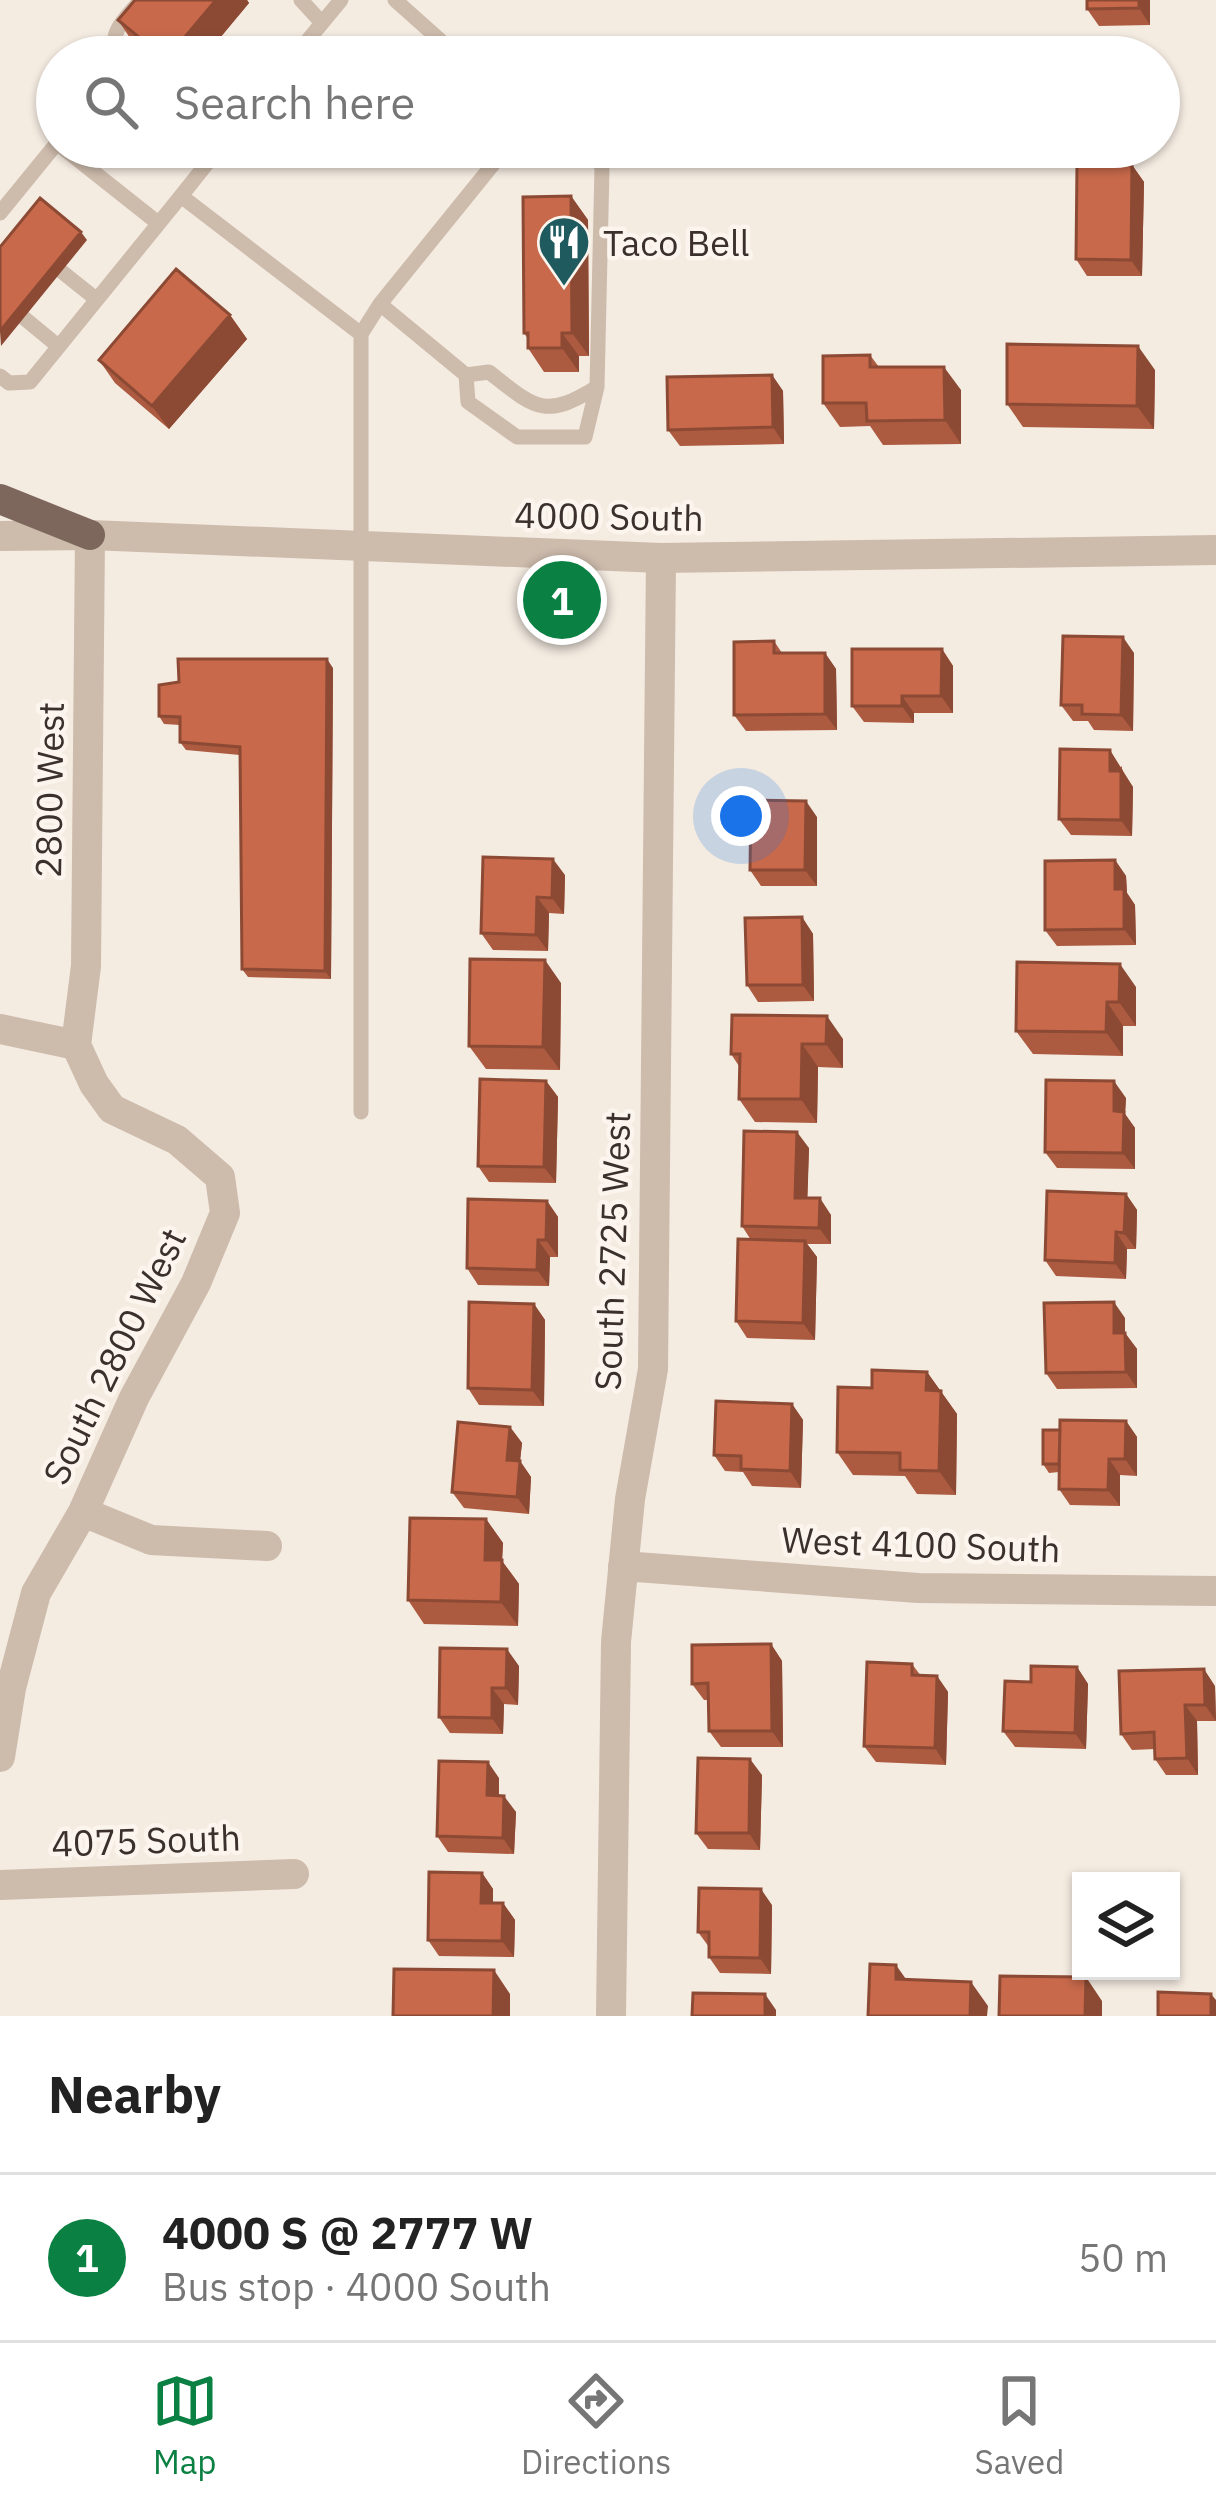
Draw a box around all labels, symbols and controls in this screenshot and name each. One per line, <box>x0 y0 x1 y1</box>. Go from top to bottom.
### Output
search box <box>36 36 1180 168</box>
icon: search <box>78 69 144 135</box>
text: Search here <box>174 73 415 131</box>
restaurant icon: Taco Bell <box>536 214 592 288</box>
place label: Taco Bell <box>603 219 750 266</box>
street label: 4000 South <box>514 491 704 541</box>
pin: 1 <box>523 555 601 645</box>
street label: 2800 West <box>24 702 74 878</box>
your location <box>711 786 771 846</box>
street label: South 2725 West <box>584 1111 640 1391</box>
street label: South 2800 West <box>32 1220 196 1492</box>
street label: West 4100 South <box>781 1516 1061 1572</box>
street label: 4075 South <box>50 1813 242 1867</box>
map controls <box>1072 1872 1180 1980</box>
button: layers <box>1072 1872 1180 1980</box>
text: Nearby <box>48 2061 221 2127</box>
text: 4000 S @ 2777 W <box>162 2203 533 2261</box>
text: 1 <box>75 2232 99 2283</box>
text: 50 m <box>1078 2232 1168 2283</box>
text: Bus stop · 4000 South <box>162 2261 551 2312</box>
tab: Map <box>152 2368 218 2483</box>
tab: Directions <box>521 2368 671 2483</box>
tab: Saved <box>975 2368 1064 2483</box>

